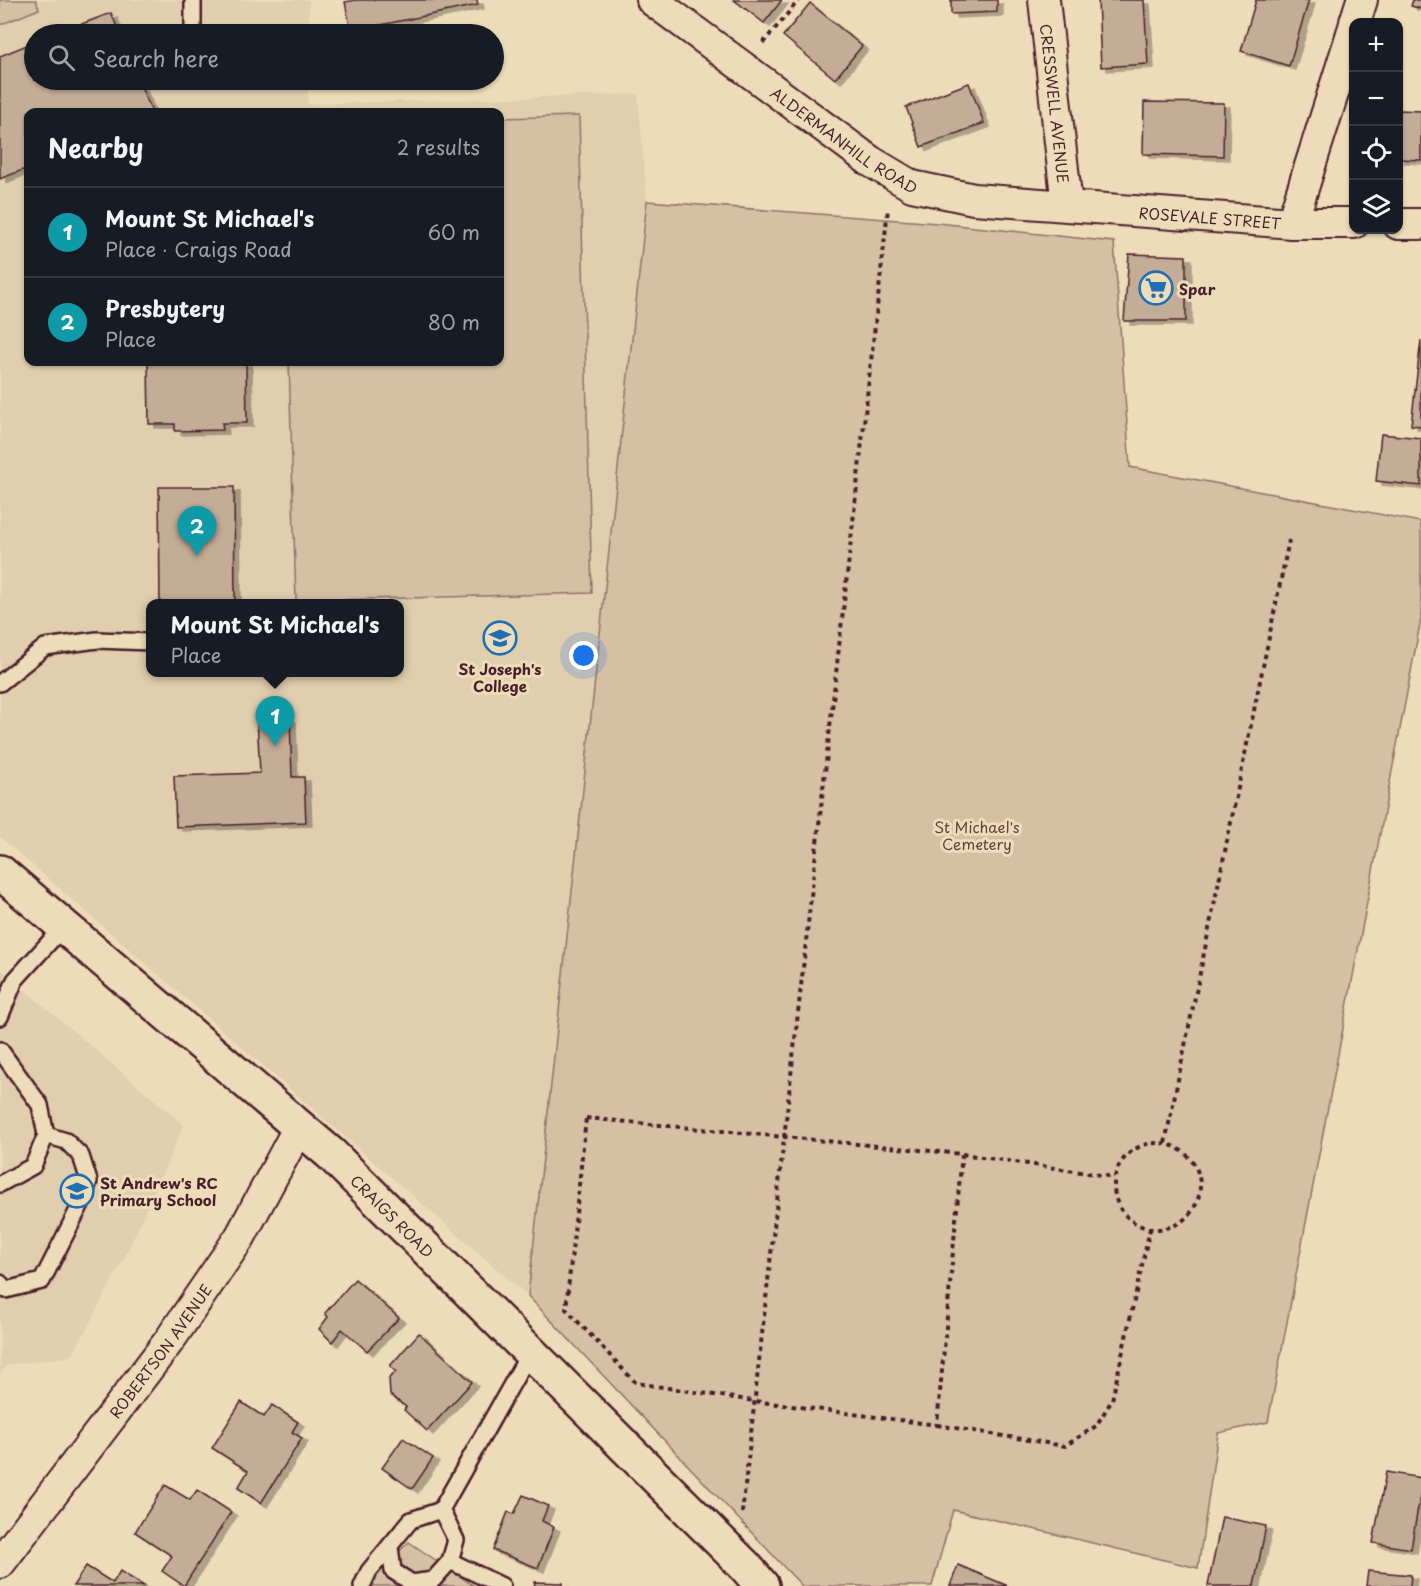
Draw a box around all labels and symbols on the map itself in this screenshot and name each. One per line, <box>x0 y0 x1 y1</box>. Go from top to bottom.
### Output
street label: CRESSWELL AVENUE <box>1035 23 1076 184</box>
street label: ALDERMANHILL ROAD <box>766 80 923 199</box>
street label: ROSEVALE STREET <box>1138 200 1283 234</box>
supermarket icon: Spar <box>1138 270 1174 306</box>
place label: Spar <box>1179 277 1216 300</box>
pin: 2 <box>178 506 216 556</box>
school or university icon: St Joseph's College <box>482 620 518 656</box>
your location <box>569 641 598 670</box>
place label: St Joseph's College <box>459 657 541 697</box>
pin: 1 <box>256 696 294 746</box>
park label: St Michael's Cemetery <box>934 815 1020 855</box>
street label: CRAIGS ROAD <box>346 1169 440 1262</box>
place label: St Andrew's RC Primary School <box>100 1171 218 1211</box>
school or university icon: St Andrew's RC Primary School <box>59 1173 95 1209</box>
street label: ROBERTSON AVENUE <box>103 1279 217 1422</box>

